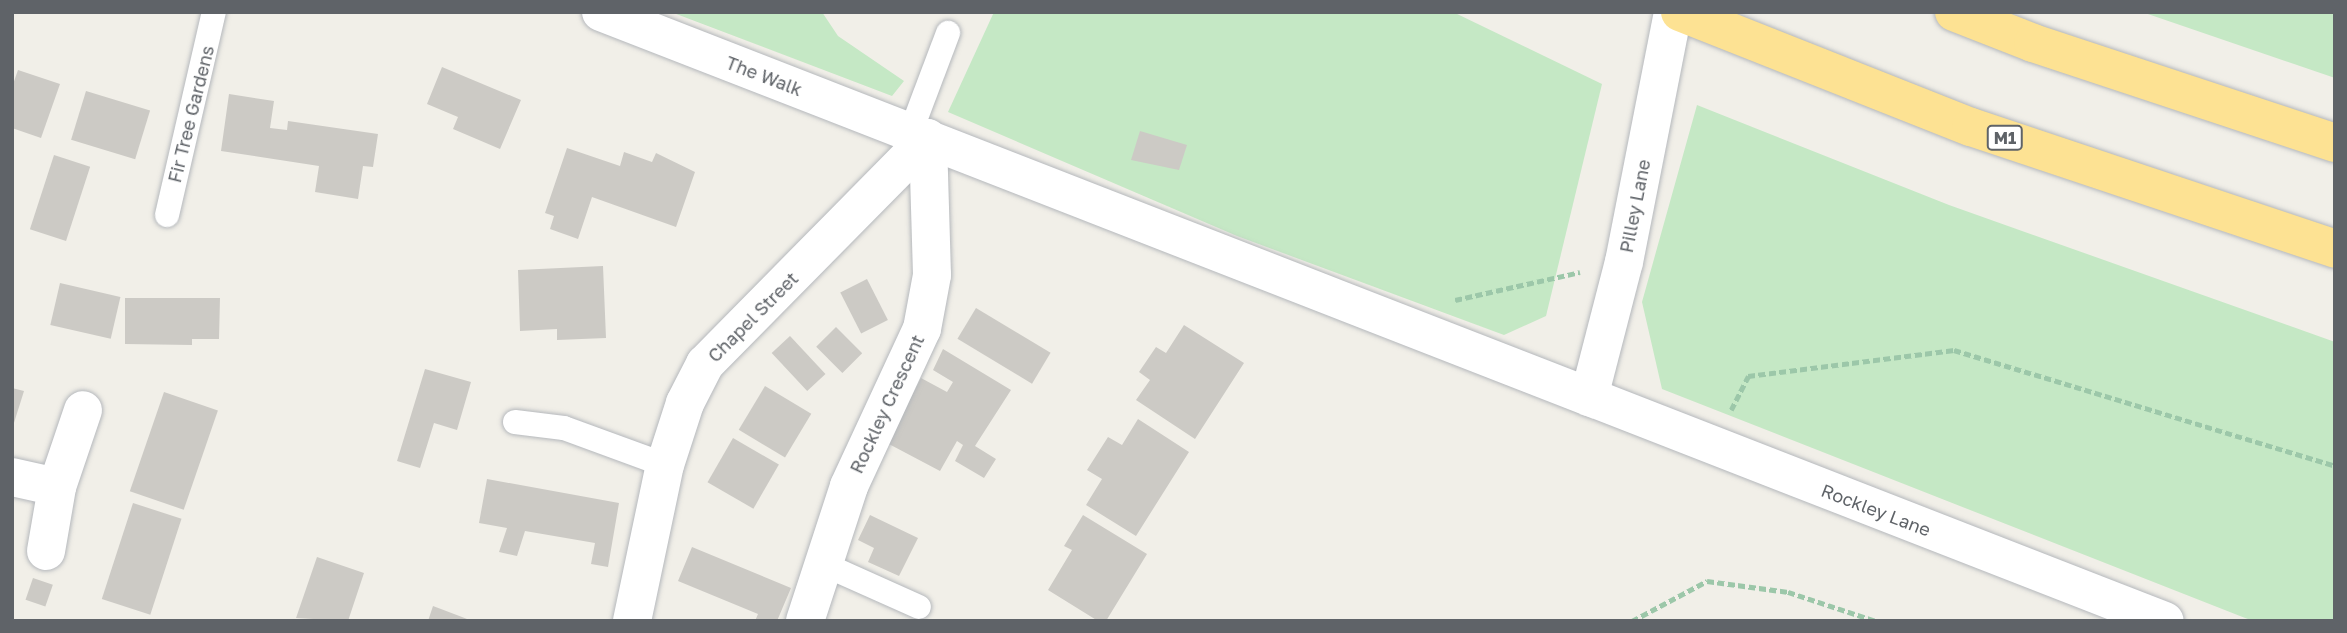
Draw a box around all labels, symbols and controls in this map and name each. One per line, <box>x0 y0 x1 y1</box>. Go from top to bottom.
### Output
street label: Fir Tree Gardens <box>164 43 218 185</box>
street label: The Walk <box>723 52 805 100</box>
road number: M1 <box>1986 126 2024 150</box>
street label: Pilley Lane <box>1615 157 1655 255</box>
street label: Chapel Street <box>703 267 803 367</box>
street label: Rockley Crescent <box>845 331 929 477</box>
street label: Rockley Lane <box>1818 479 1934 541</box>

